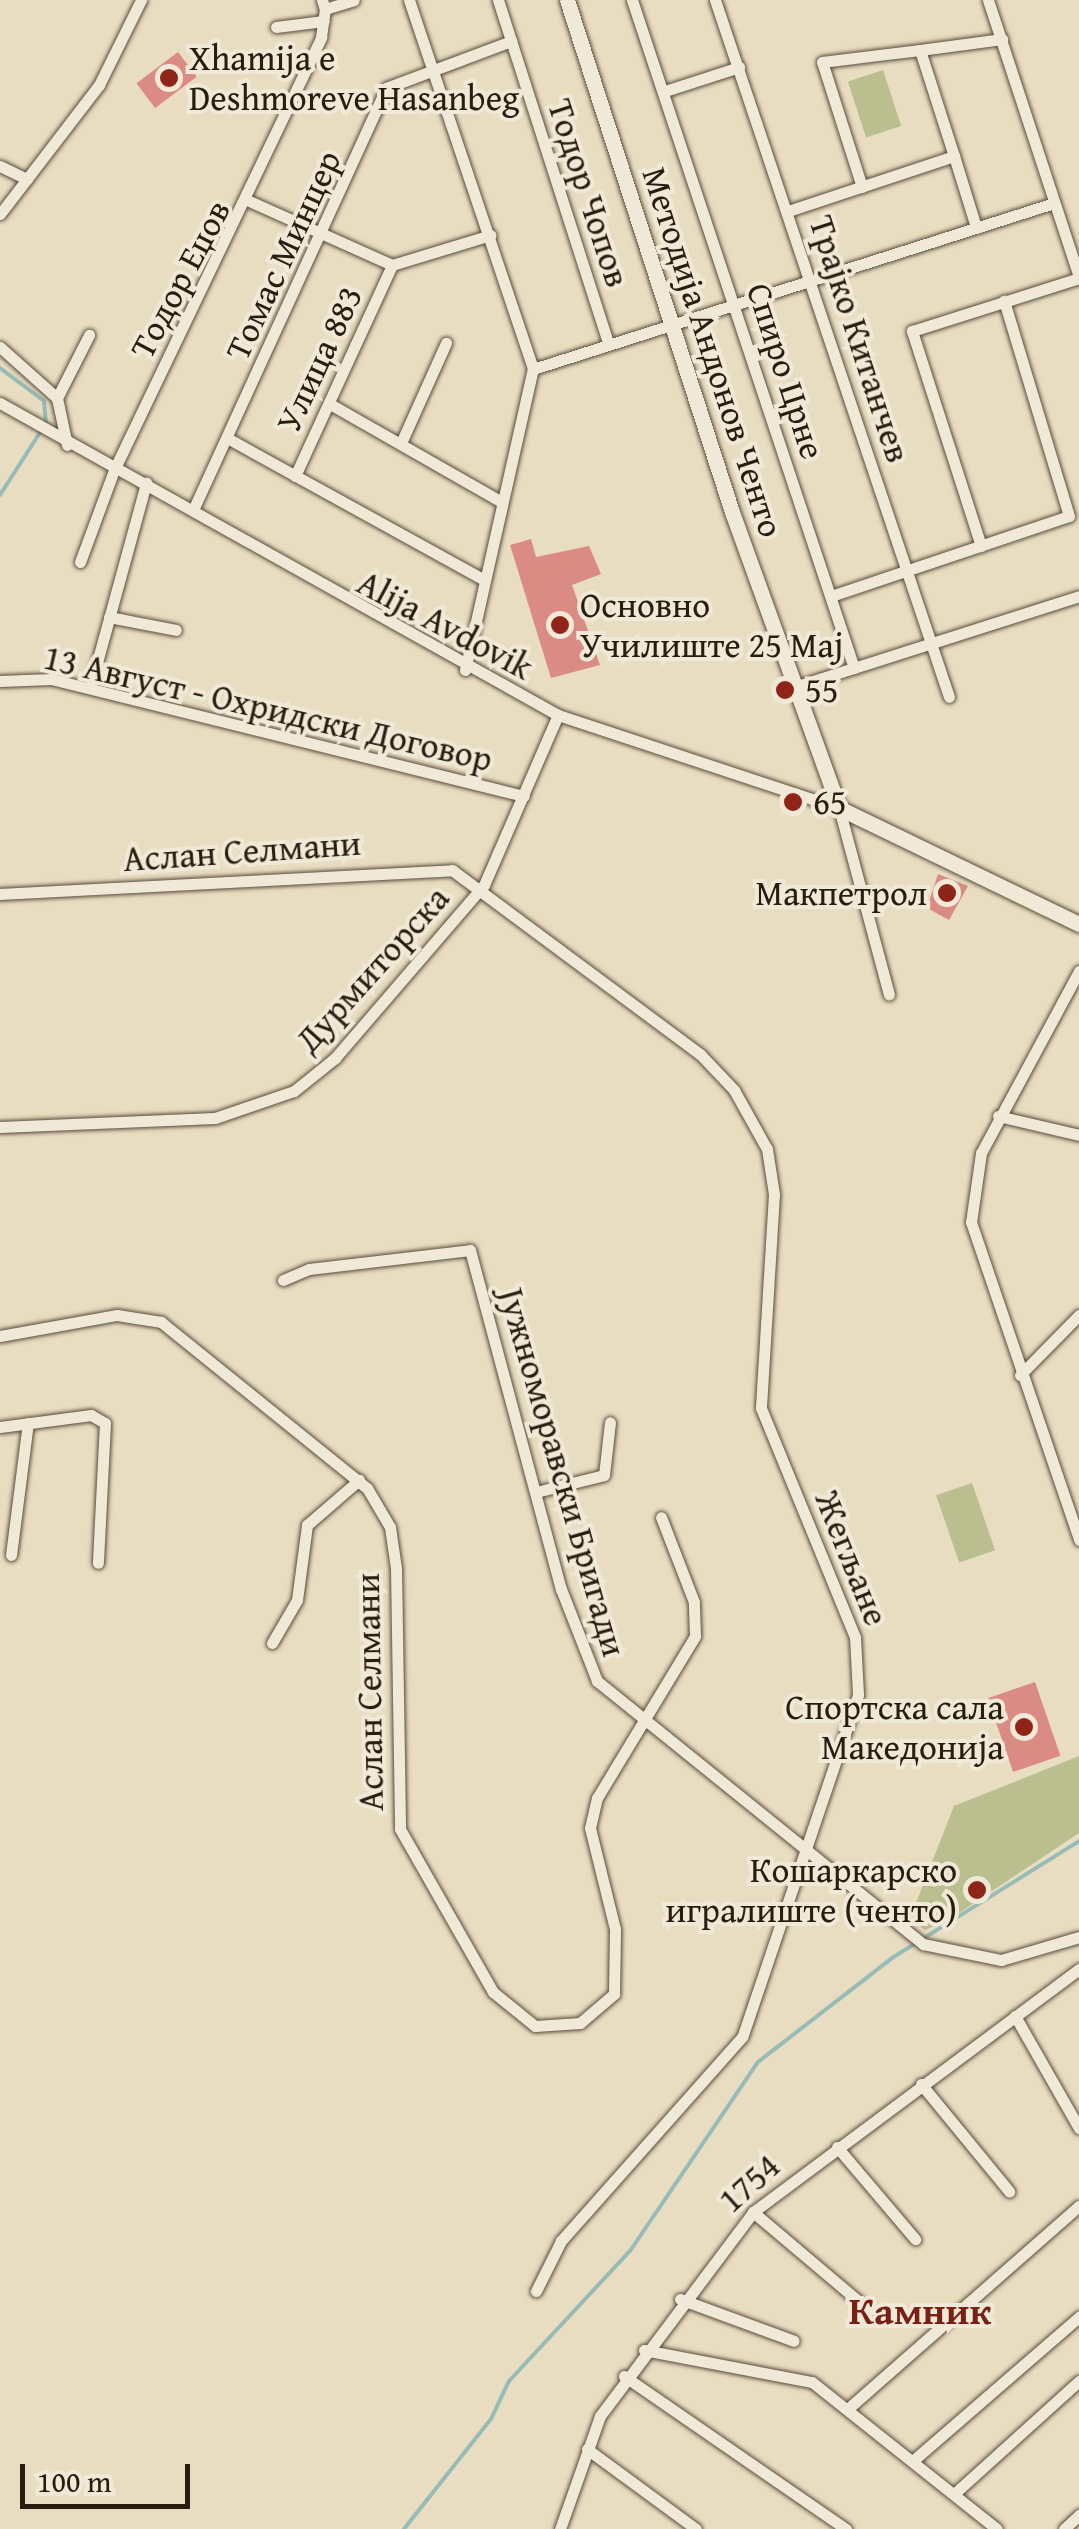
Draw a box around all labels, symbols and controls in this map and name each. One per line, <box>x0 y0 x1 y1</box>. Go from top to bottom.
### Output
place label: Xhamija e Deshmoreve Hasanbeg <box>189 37 520 119</box>
marker: Xhamija e Deshmoreve Hasanbeg <box>158 67 180 89</box>
street label: Тодор Чопов <box>539 94 639 292</box>
street label: Томас Минцер <box>216 144 350 366</box>
street label: Методија Андонов Ченто <box>633 162 793 542</box>
street label: Тодор Еџов <box>121 193 239 365</box>
street label: Трајко Китанчев <box>800 210 920 468</box>
street label: Спиро Црне <box>738 278 834 464</box>
street label: Улица 883 <box>267 279 371 439</box>
street label: Alija Avdovik <box>350 561 540 689</box>
place label: Основно Училиште 25 Мај <box>580 584 843 666</box>
marker: Основно Училиште 25 Мај <box>549 614 571 636</box>
street label: 13 Август - Охридски Договор <box>40 636 496 780</box>
place label: 55 <box>805 669 839 711</box>
marker: 55 <box>774 679 796 701</box>
place label: 65 <box>813 781 847 823</box>
marker: 65 <box>782 791 804 813</box>
street label: Аслан Селмани <box>122 822 362 880</box>
place label: Макпетрол <box>755 872 927 914</box>
street label: Дурмиторска <box>286 877 458 1061</box>
marker: Макпетрол <box>936 882 958 904</box>
street label: Јужноморавски Бригади <box>490 1283 636 1661</box>
street label: Жегљане <box>806 1485 898 1631</box>
street label: Аслан Селмани <box>346 1573 392 1811</box>
place label: Спортска сала Македонија <box>785 1686 1004 1768</box>
marker: Спортска сала Македонија <box>1013 1716 1035 1738</box>
place label: Кошаркарско игралиште (ченто) <box>665 1849 957 1931</box>
marker: Кошаркарско игралиште (ченто) <box>966 1879 988 1901</box>
street label: 1754 <box>710 2145 788 2221</box>
district label: Камник <box>849 2288 991 2334</box>
scale bar <box>25 2444 195 2506</box>
text: 100 m <box>37 2459 111 2503</box>

